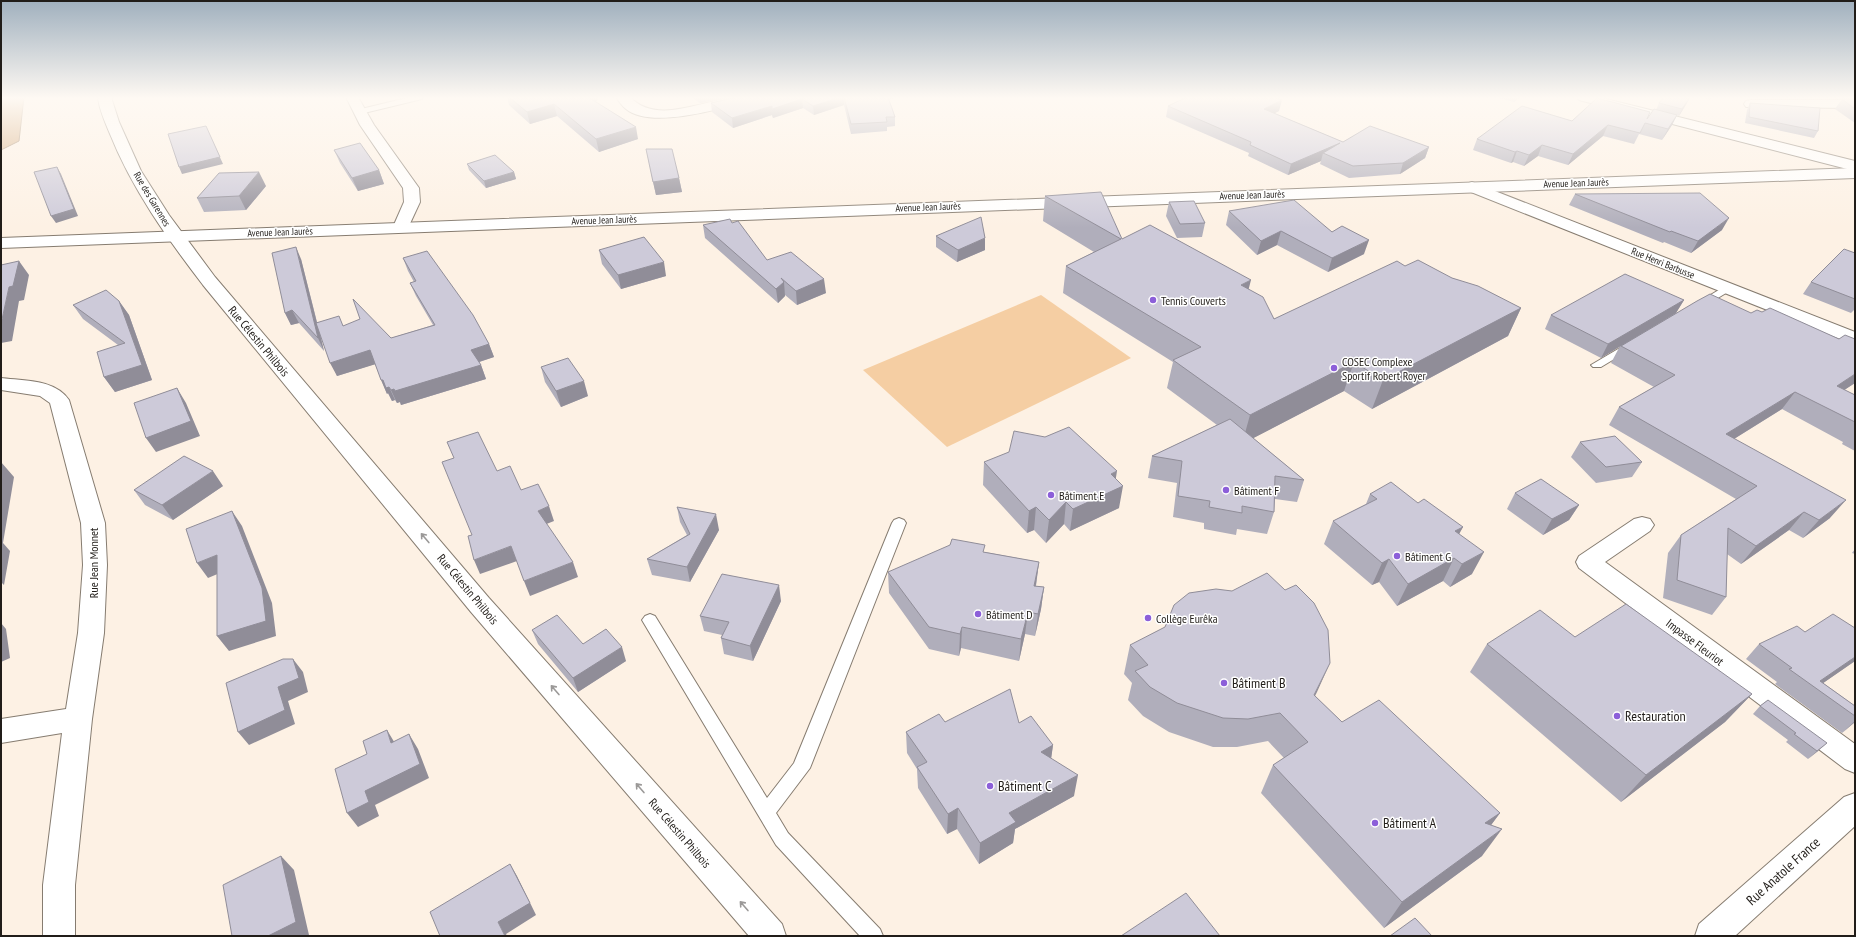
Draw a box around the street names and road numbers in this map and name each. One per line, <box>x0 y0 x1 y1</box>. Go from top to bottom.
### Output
street label: Rue des Garennes <box>131 169 174 229</box>
street label: Avenue Jean Jaurès <box>1543 175 1610 191</box>
street label: Avenue Jean Jaurès <box>1219 187 1286 203</box>
street label: Avenue Jean Jaurès <box>895 199 962 215</box>
street label: Avenue Jean Jaurès <box>571 212 638 228</box>
street label: Avenue Jean Jaurès <box>247 224 314 240</box>
street label: Rue Henri Barbusse <box>1629 244 1697 282</box>
street label: Rue Célestin Philbois <box>225 303 293 379</box>
street label: Rue Jean Monnet <box>86 527 101 598</box>
street label: Rue Célestin Philbois <box>434 551 502 627</box>
street label: Impasse Fleuriot <box>1663 615 1727 669</box>
street label: Rue Célestin Philbois <box>646 795 714 871</box>
street label: Rue Anatole France <box>1742 833 1824 909</box>

